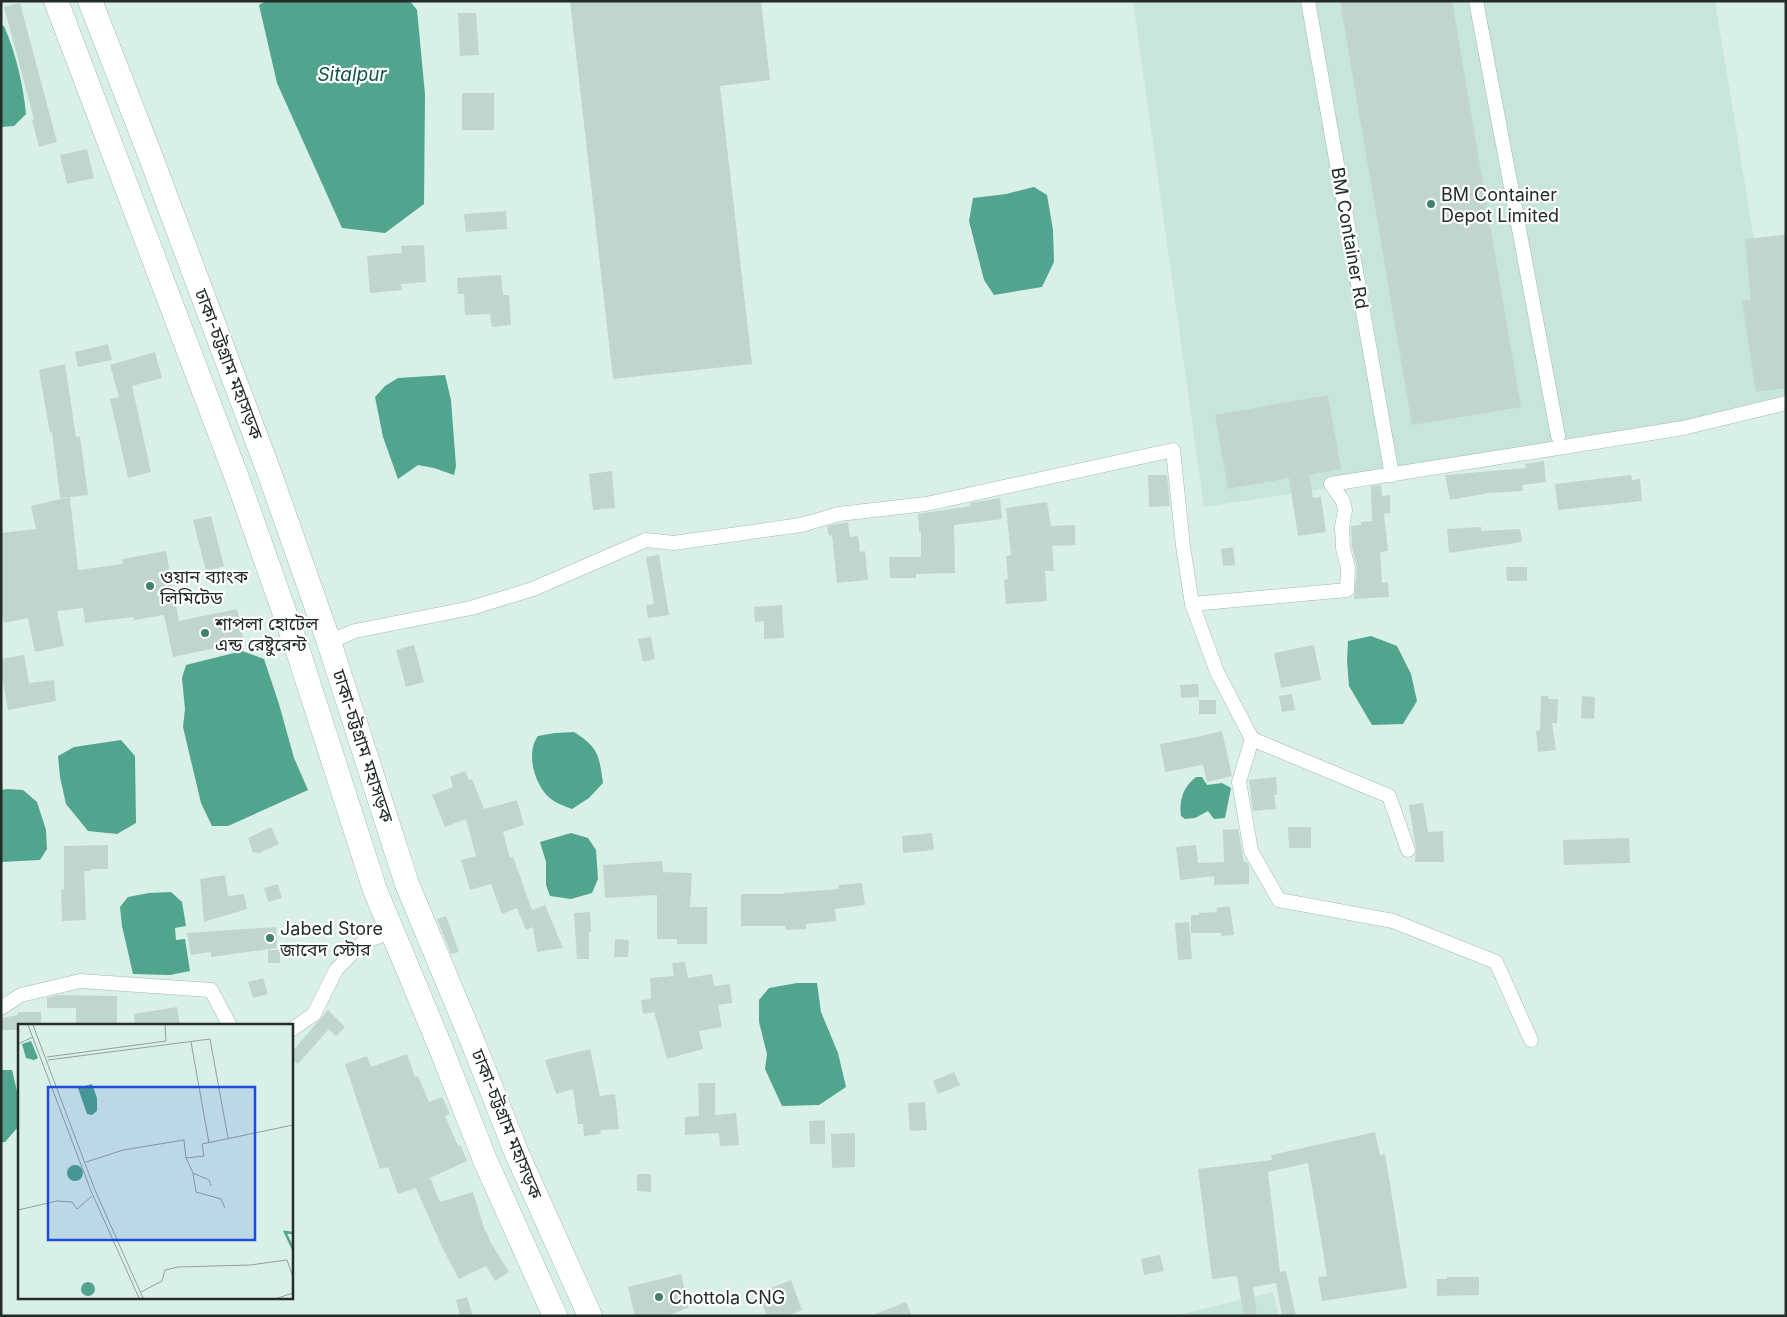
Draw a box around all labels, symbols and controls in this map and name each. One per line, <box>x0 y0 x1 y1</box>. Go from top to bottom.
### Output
water label: Sitalpur <box>317 63 387 86</box>
street label: BM Container Rd <box>1327 166 1373 310</box>
place label: BM Container Depot Limited <box>1441 184 1559 226</box>
marker: BM Container Depot Limited <box>1425 198 1437 210</box>
street label: ঢাকা-চট্টগ্রাম মহাসড়ক <box>190 285 268 443</box>
place label: ওয়ান ব্যাংক লিমিটেড <box>159 566 248 608</box>
marker: ওয়ান ব্যাংক লিমিটেড <box>144 580 156 592</box>
place label: শাপলা হোটেল এন্ড রেষ্টুরেন্ট <box>214 613 319 657</box>
marker: শাপলা হোটেল এন্ড রেষ্টুরেন্ট <box>199 627 211 639</box>
street label: ঢাকা-চট্টগ্রাম মহাসড়ক <box>328 666 398 825</box>
place label: Jabed Store জাবেদ স্টোর <box>279 918 383 960</box>
marker: Jabed Store জাবেদ স্টোর <box>264 932 276 944</box>
inset map <box>18 1024 292 1300</box>
street label: ঢাকা-চট্টগ্রাম মহাসড়ক <box>467 1045 547 1202</box>
place label: Chottola CNG <box>669 1287 785 1308</box>
marker: Chottola CNG <box>653 1291 665 1303</box>

